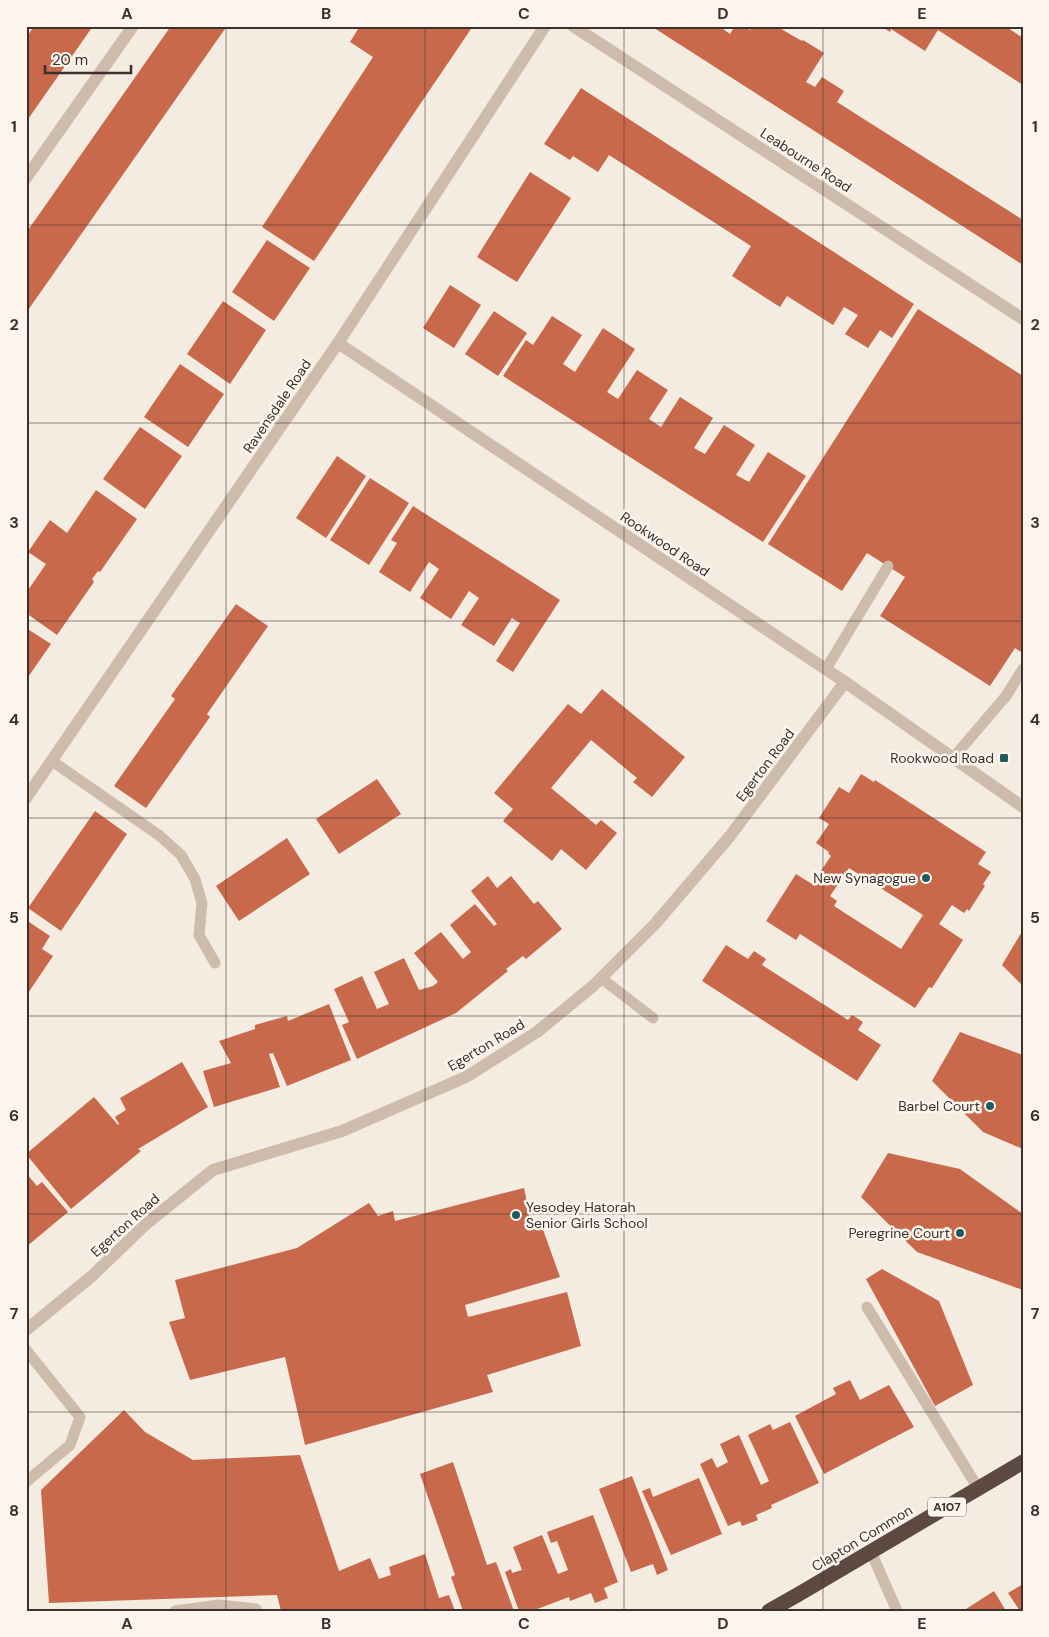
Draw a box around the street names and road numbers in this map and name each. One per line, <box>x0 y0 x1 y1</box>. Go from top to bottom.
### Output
street label: Leabourne Road <box>757 124 855 196</box>
street label: Ravensdale Road <box>239 356 315 456</box>
street label: Rookwood Road <box>617 508 713 580</box>
street label: Egerton Road <box>732 725 798 805</box>
street label: Egerton Road <box>444 1015 528 1075</box>
street label: Egerton Road <box>87 1189 163 1261</box>
road number: A107 <box>928 1498 966 1516</box>
street label: Clapton Common <box>808 1501 916 1575</box>

